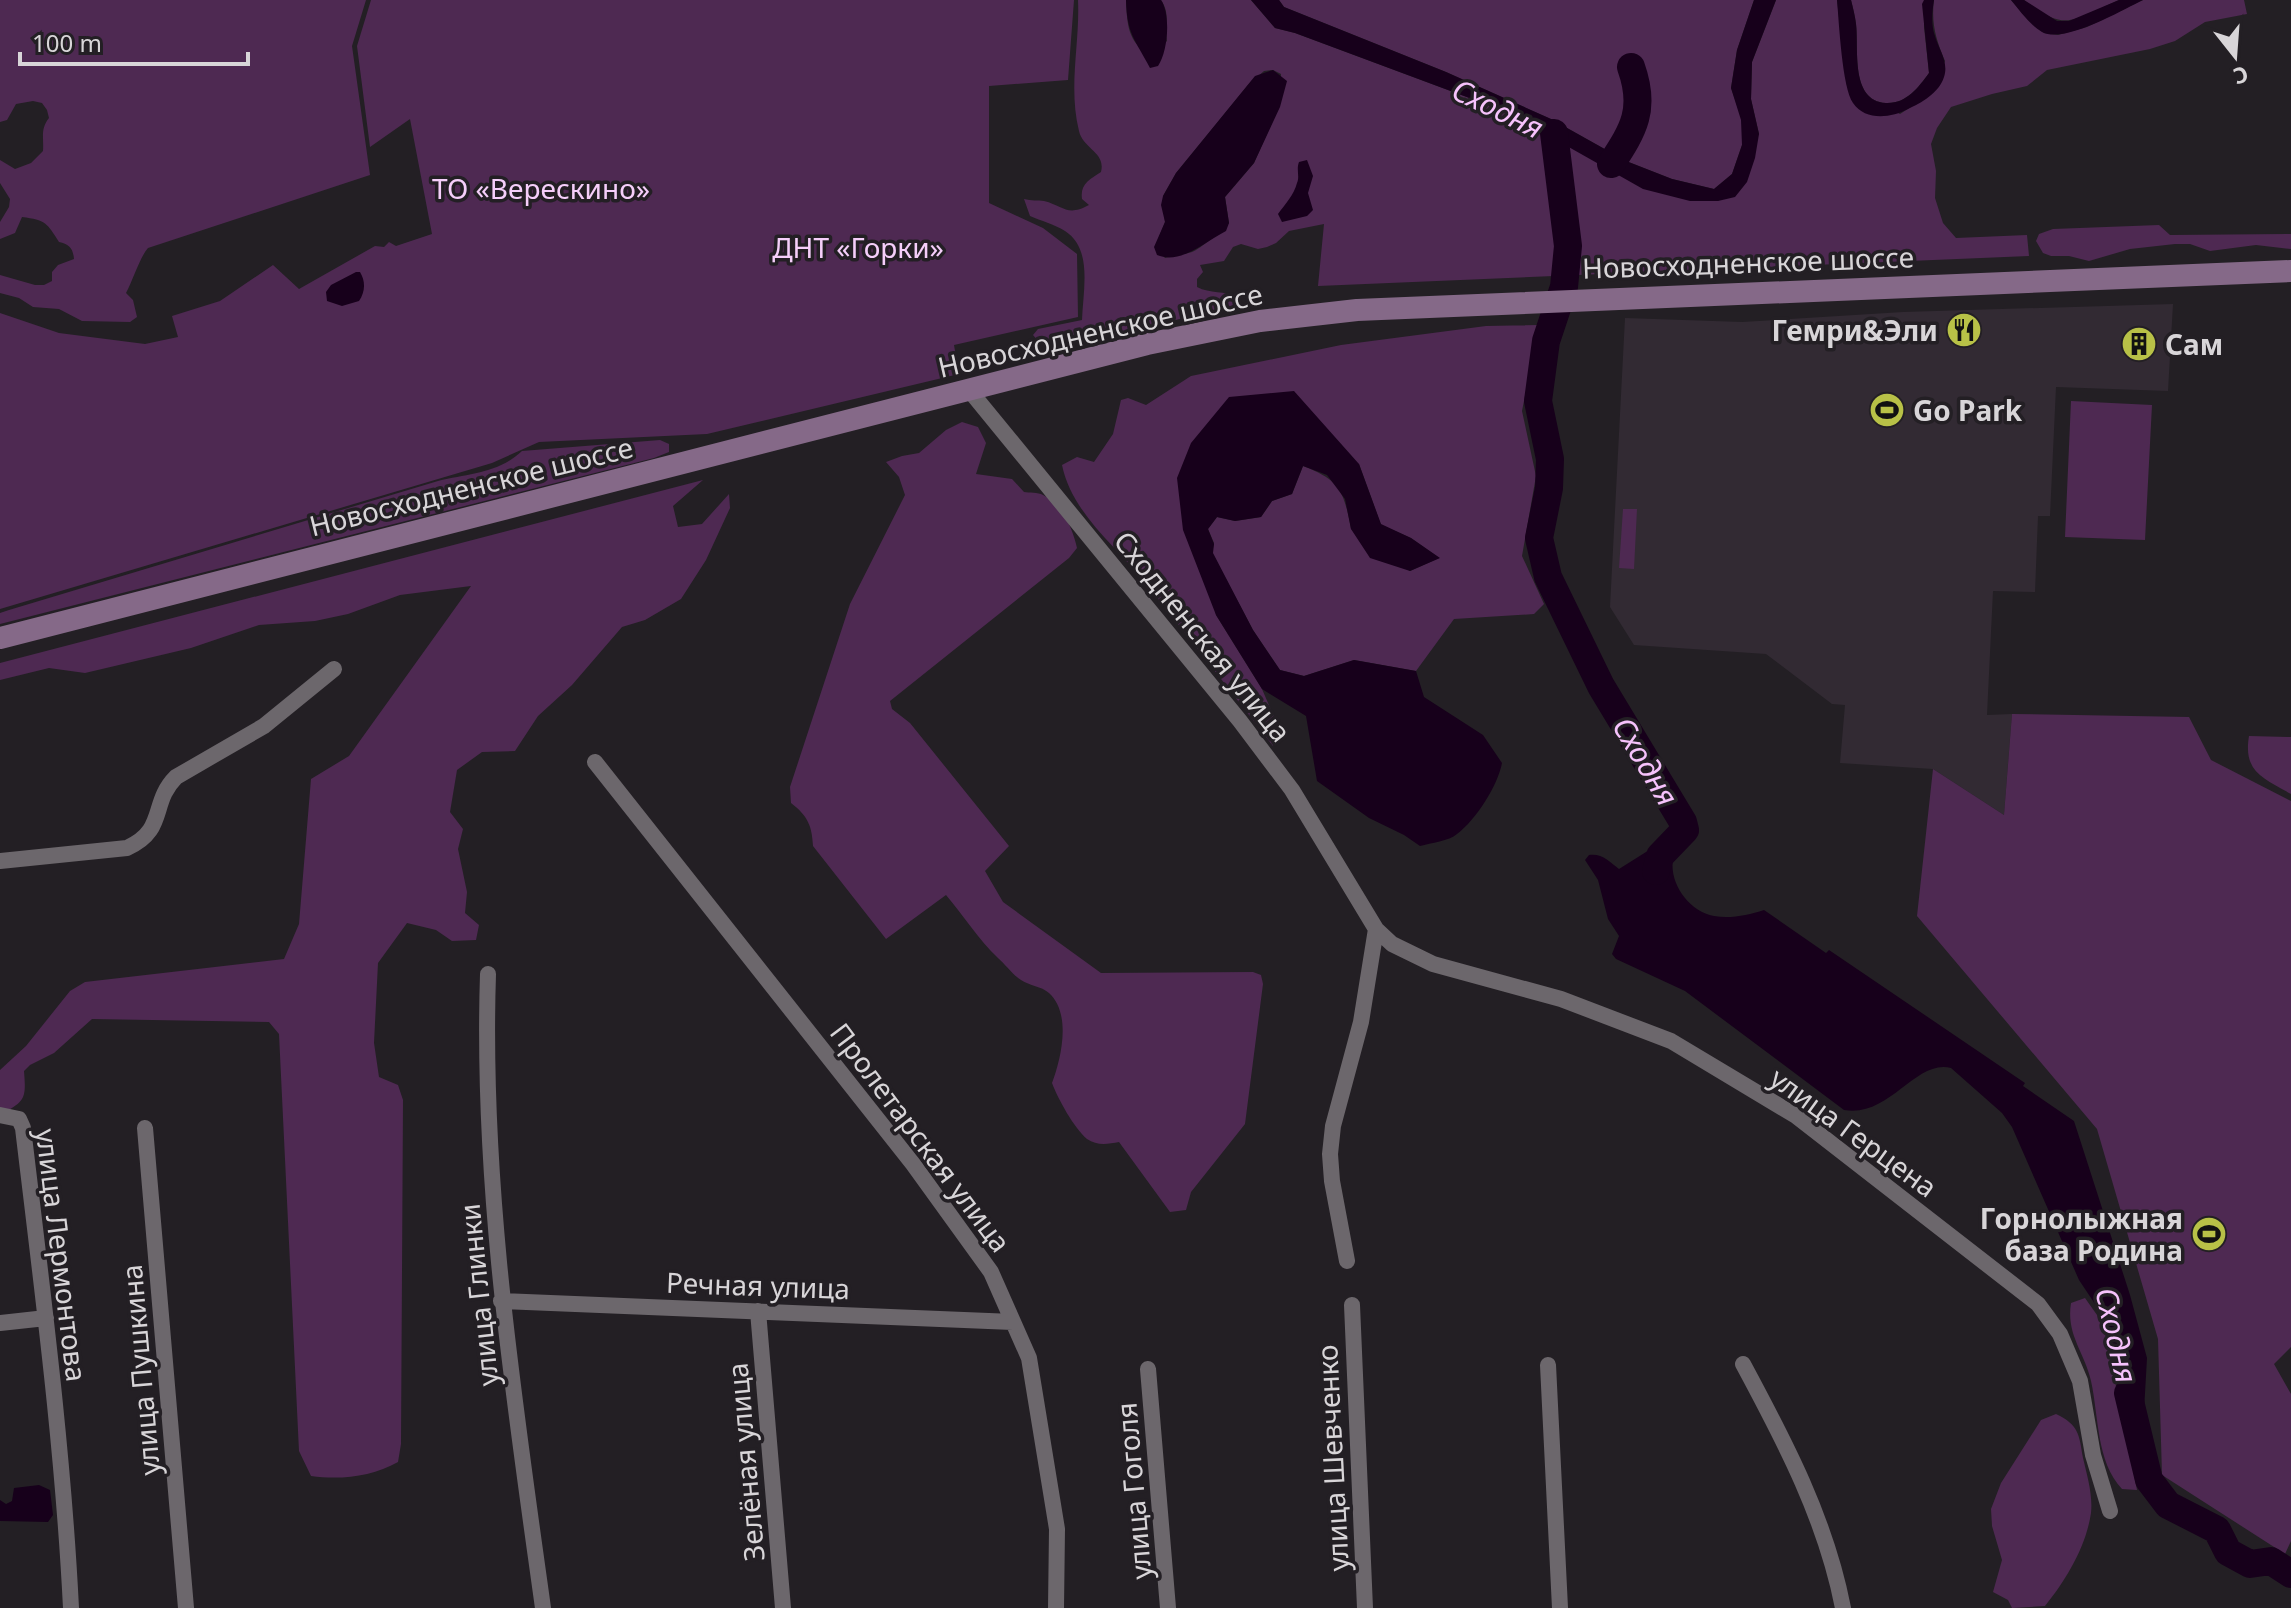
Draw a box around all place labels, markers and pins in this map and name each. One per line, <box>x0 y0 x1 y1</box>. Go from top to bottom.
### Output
place label: Гемри&Эли <box>1772 311 1938 349</box>
restaurant icon: Гемри&Эли <box>1945 311 1983 349</box>
building icon: Сам <box>2120 325 2158 363</box>
place label: Сам <box>2165 325 2223 363</box>
sports icon: Go Park <box>1868 391 1906 429</box>
place label: Go Park <box>1913 391 2023 429</box>
place label: Горнолыжная база Родина <box>1980 1199 2183 1269</box>
sports icon: Горнолыжная база Родина <box>2190 1215 2228 1253</box>

